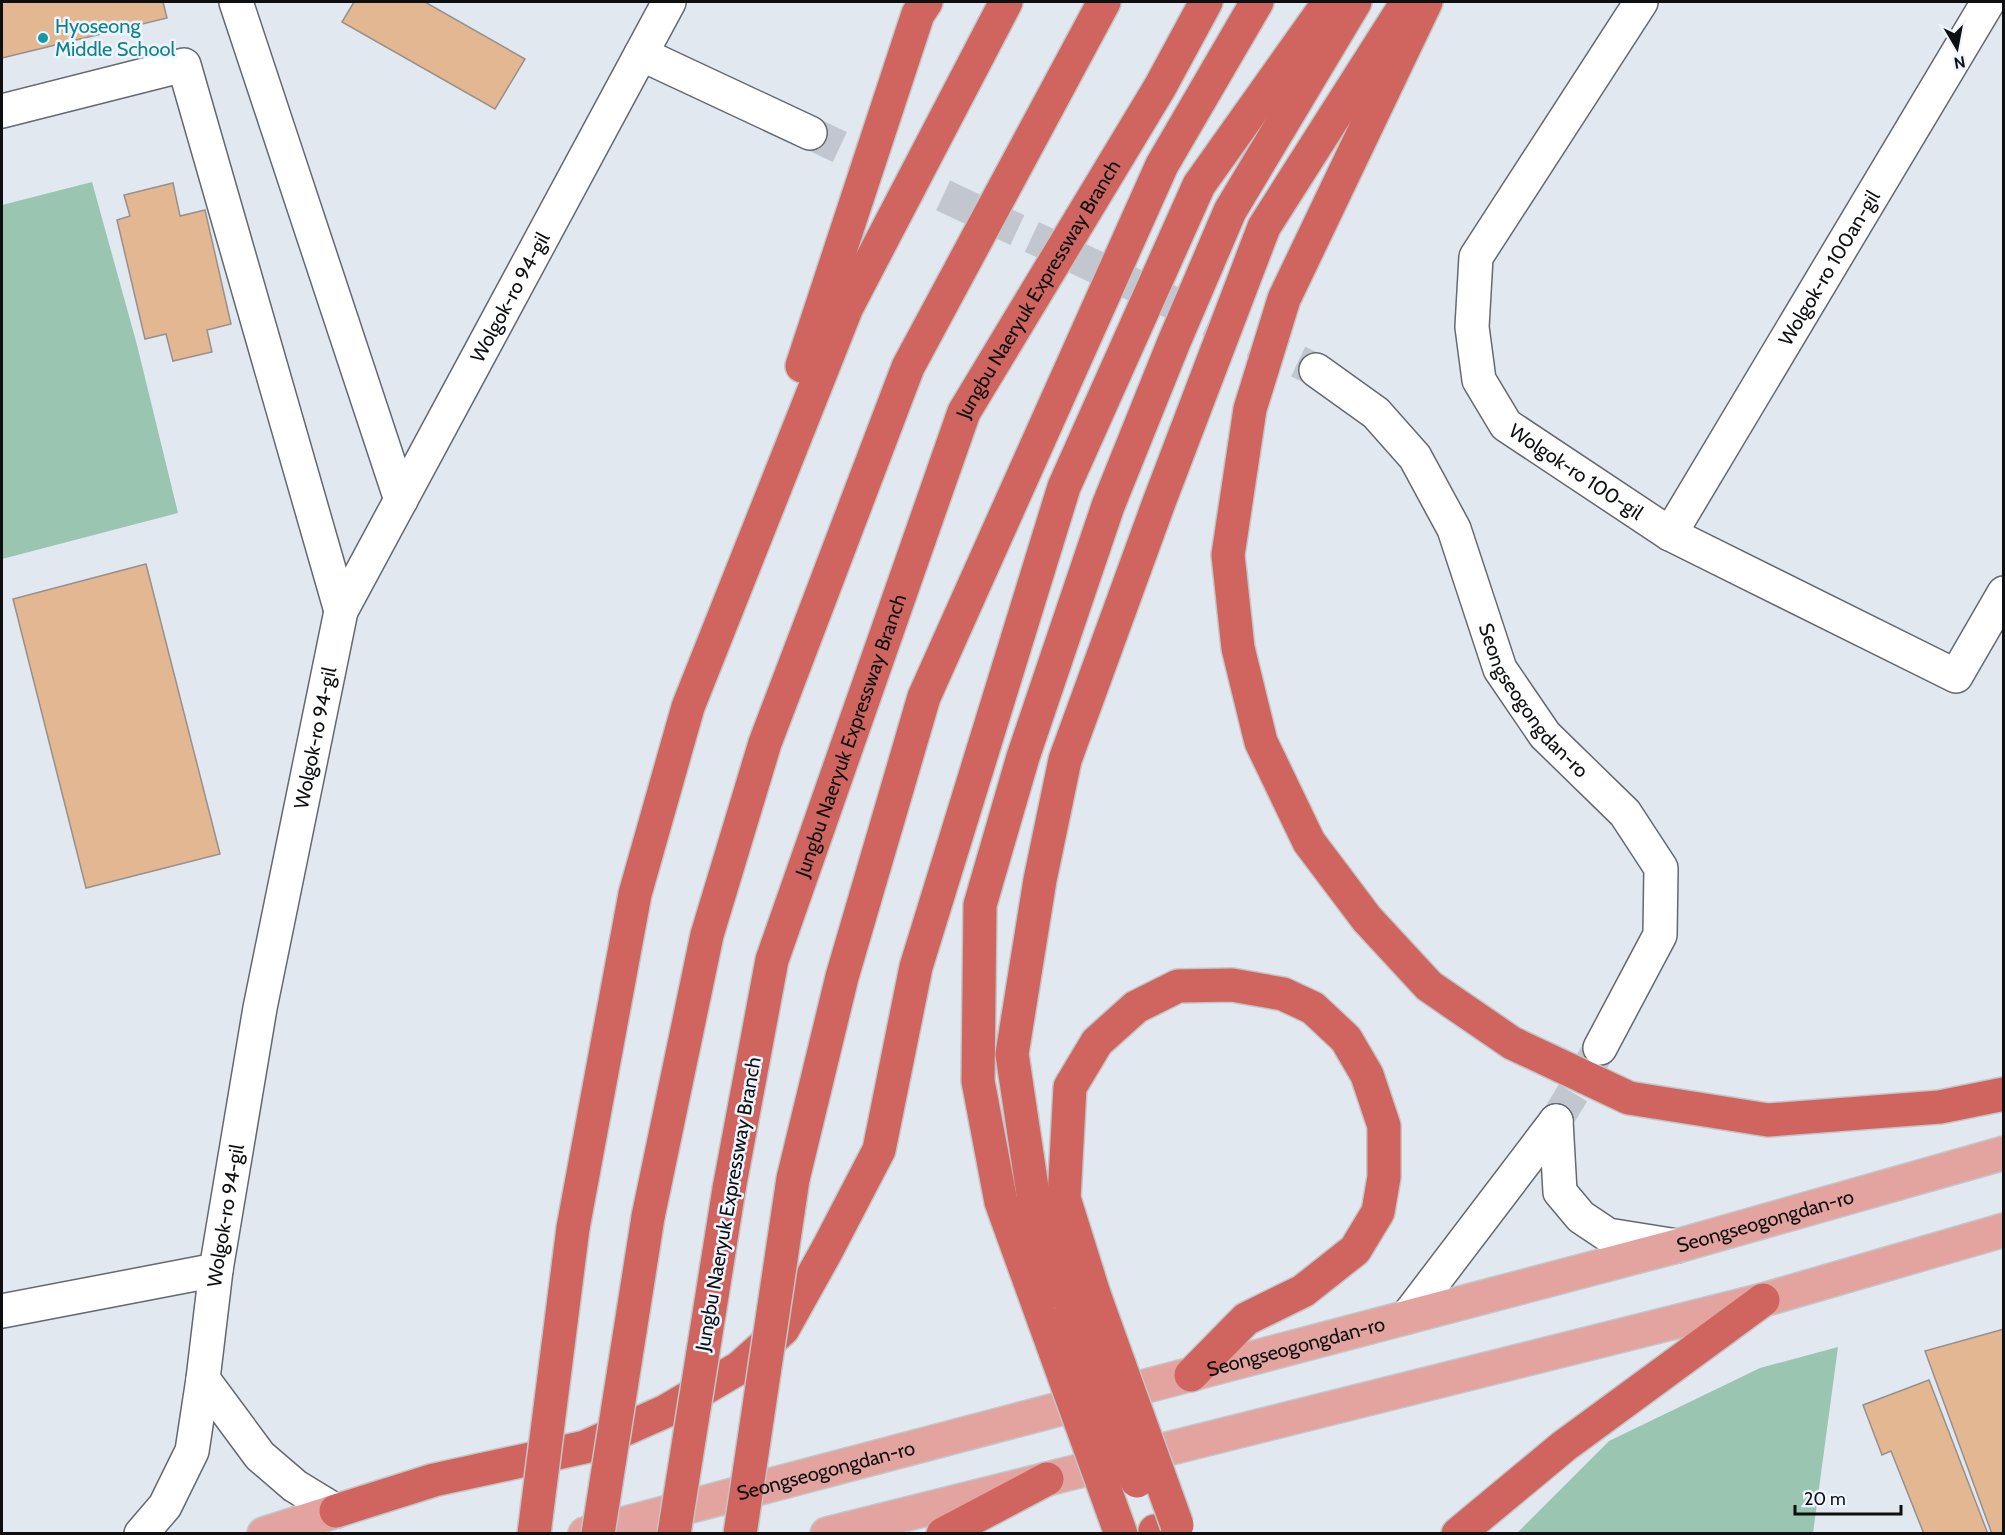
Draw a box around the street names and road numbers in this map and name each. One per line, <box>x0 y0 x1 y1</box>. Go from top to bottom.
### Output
street label: Jungbu Naeryuk Expressway Branch <box>950 155 1125 422</box>
street label: Wolgok-ro 100an-gil <box>1773 186 1885 350</box>
street label: Wolgok-ro 94-gil <box>465 228 555 366</box>
street label: Wolgok-ro 100-gil <box>1505 418 1648 525</box>
street label: Jungbu Naeryuk Expressway Branch <box>790 591 911 881</box>
street label: Seongseogongdan-ro <box>1474 620 1593 783</box>
street label: Wolgok-ro 94-gil <box>289 665 341 811</box>
street label: Jungbu Naeryuk Expressway Branch <box>690 1055 766 1354</box>
street label: Wolgok-ro 94-gil <box>202 1142 249 1288</box>
street label: Seongseogongdan-ro <box>1674 1184 1857 1258</box>
street label: Seongseogongdan-ro <box>1204 1312 1387 1382</box>
street label: Seongseogongdan-ro <box>734 1436 917 1505</box>

